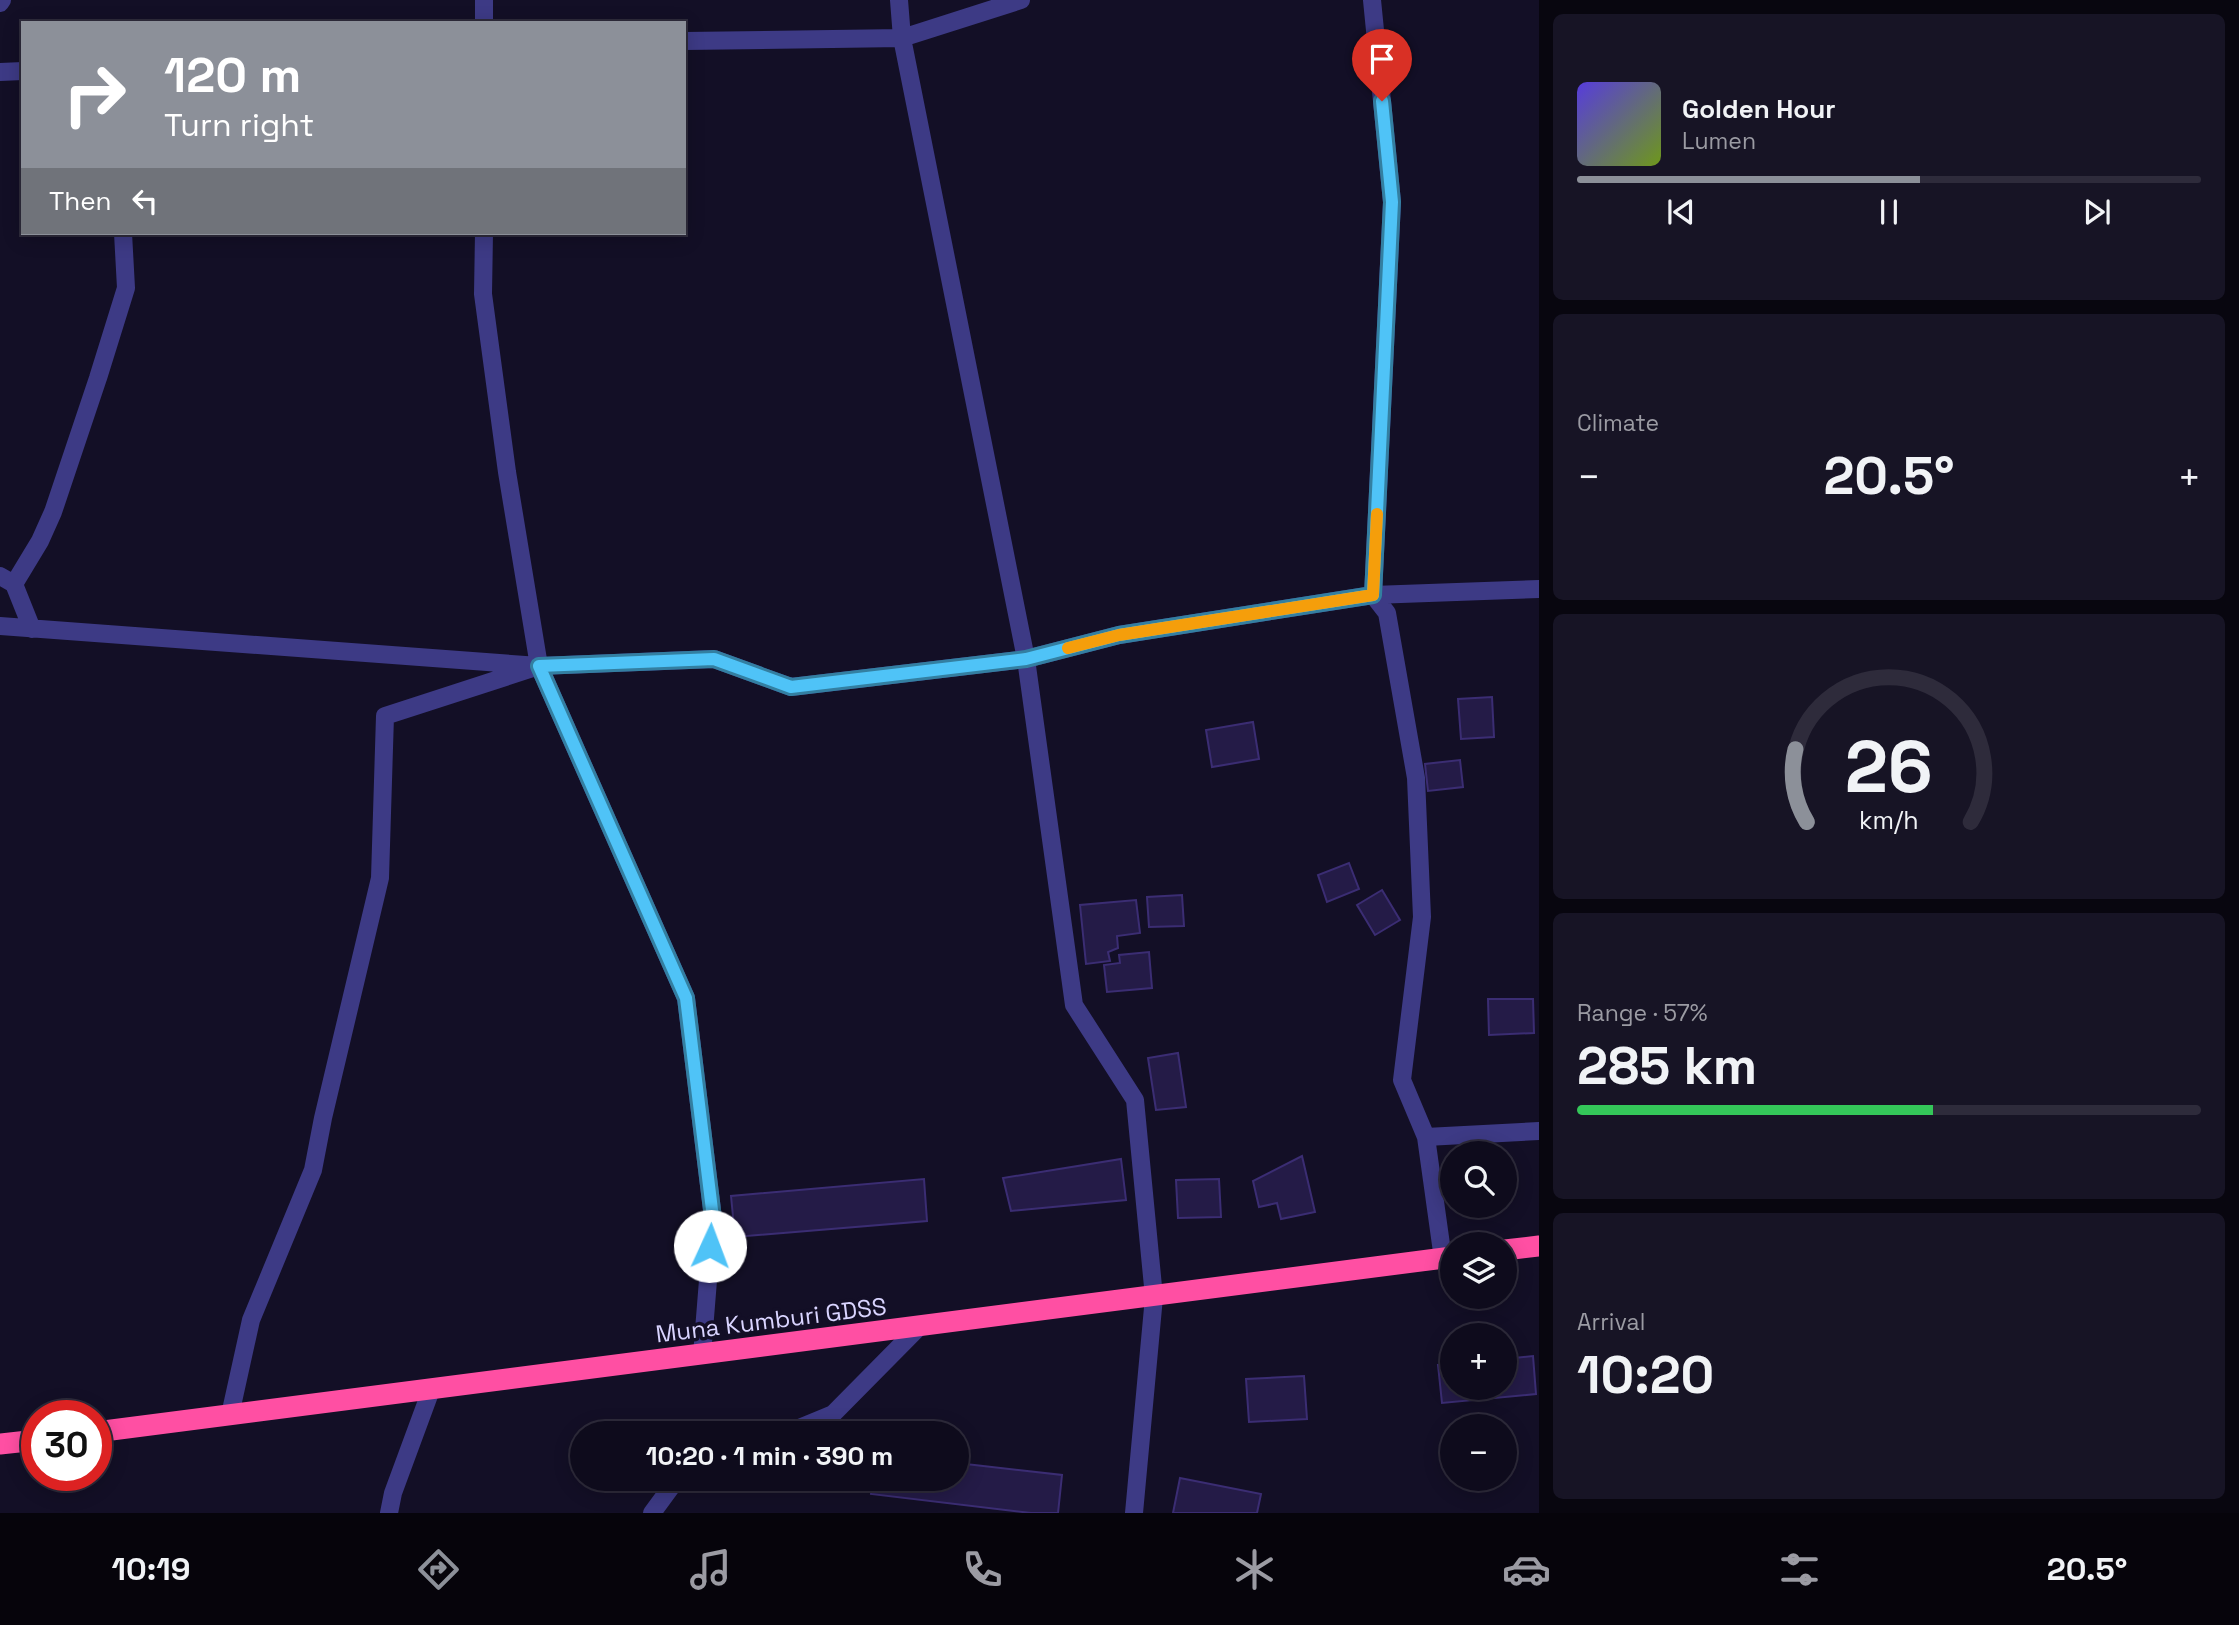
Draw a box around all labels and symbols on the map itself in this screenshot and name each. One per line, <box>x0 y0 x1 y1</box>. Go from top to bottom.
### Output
pin <box>1352 29 1412 101</box>
position arrow <box>673 1209 747 1283</box>
street label: Muna Kumburi GDSS <box>654 1290 888 1350</box>
speed limit sign: 30 <box>21 1400 112 1491</box>

